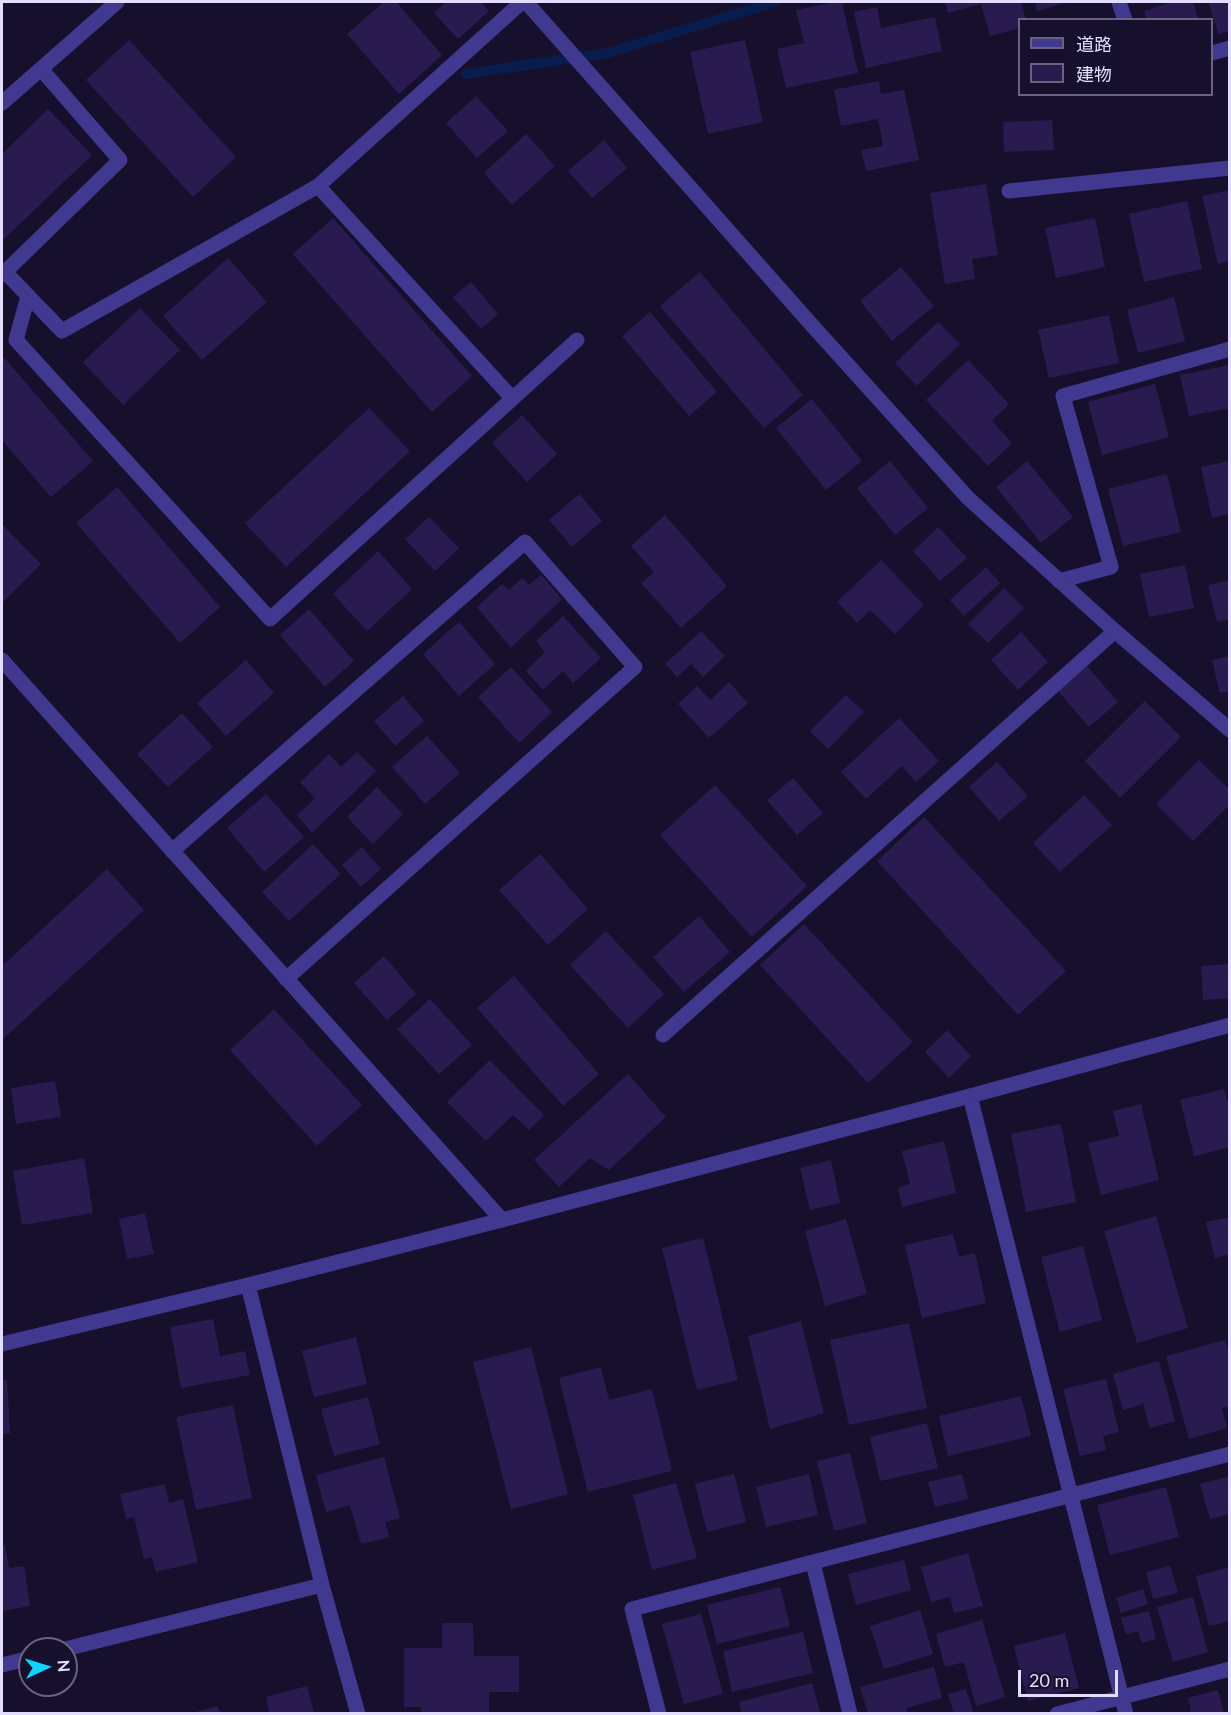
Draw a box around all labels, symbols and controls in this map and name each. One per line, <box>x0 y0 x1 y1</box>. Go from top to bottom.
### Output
legend <box>1018 18 1213 96</box>
text: 道路 <box>1076 33 1112 55</box>
text: 建物 <box>1076 63 1112 85</box>
north arrow <box>18 1637 78 1697</box>
scale bar <box>1021 1658 1122 1696</box>
text: N <box>55 1659 74 1673</box>
text: 20 m <box>1029 1669 1069 1691</box>

